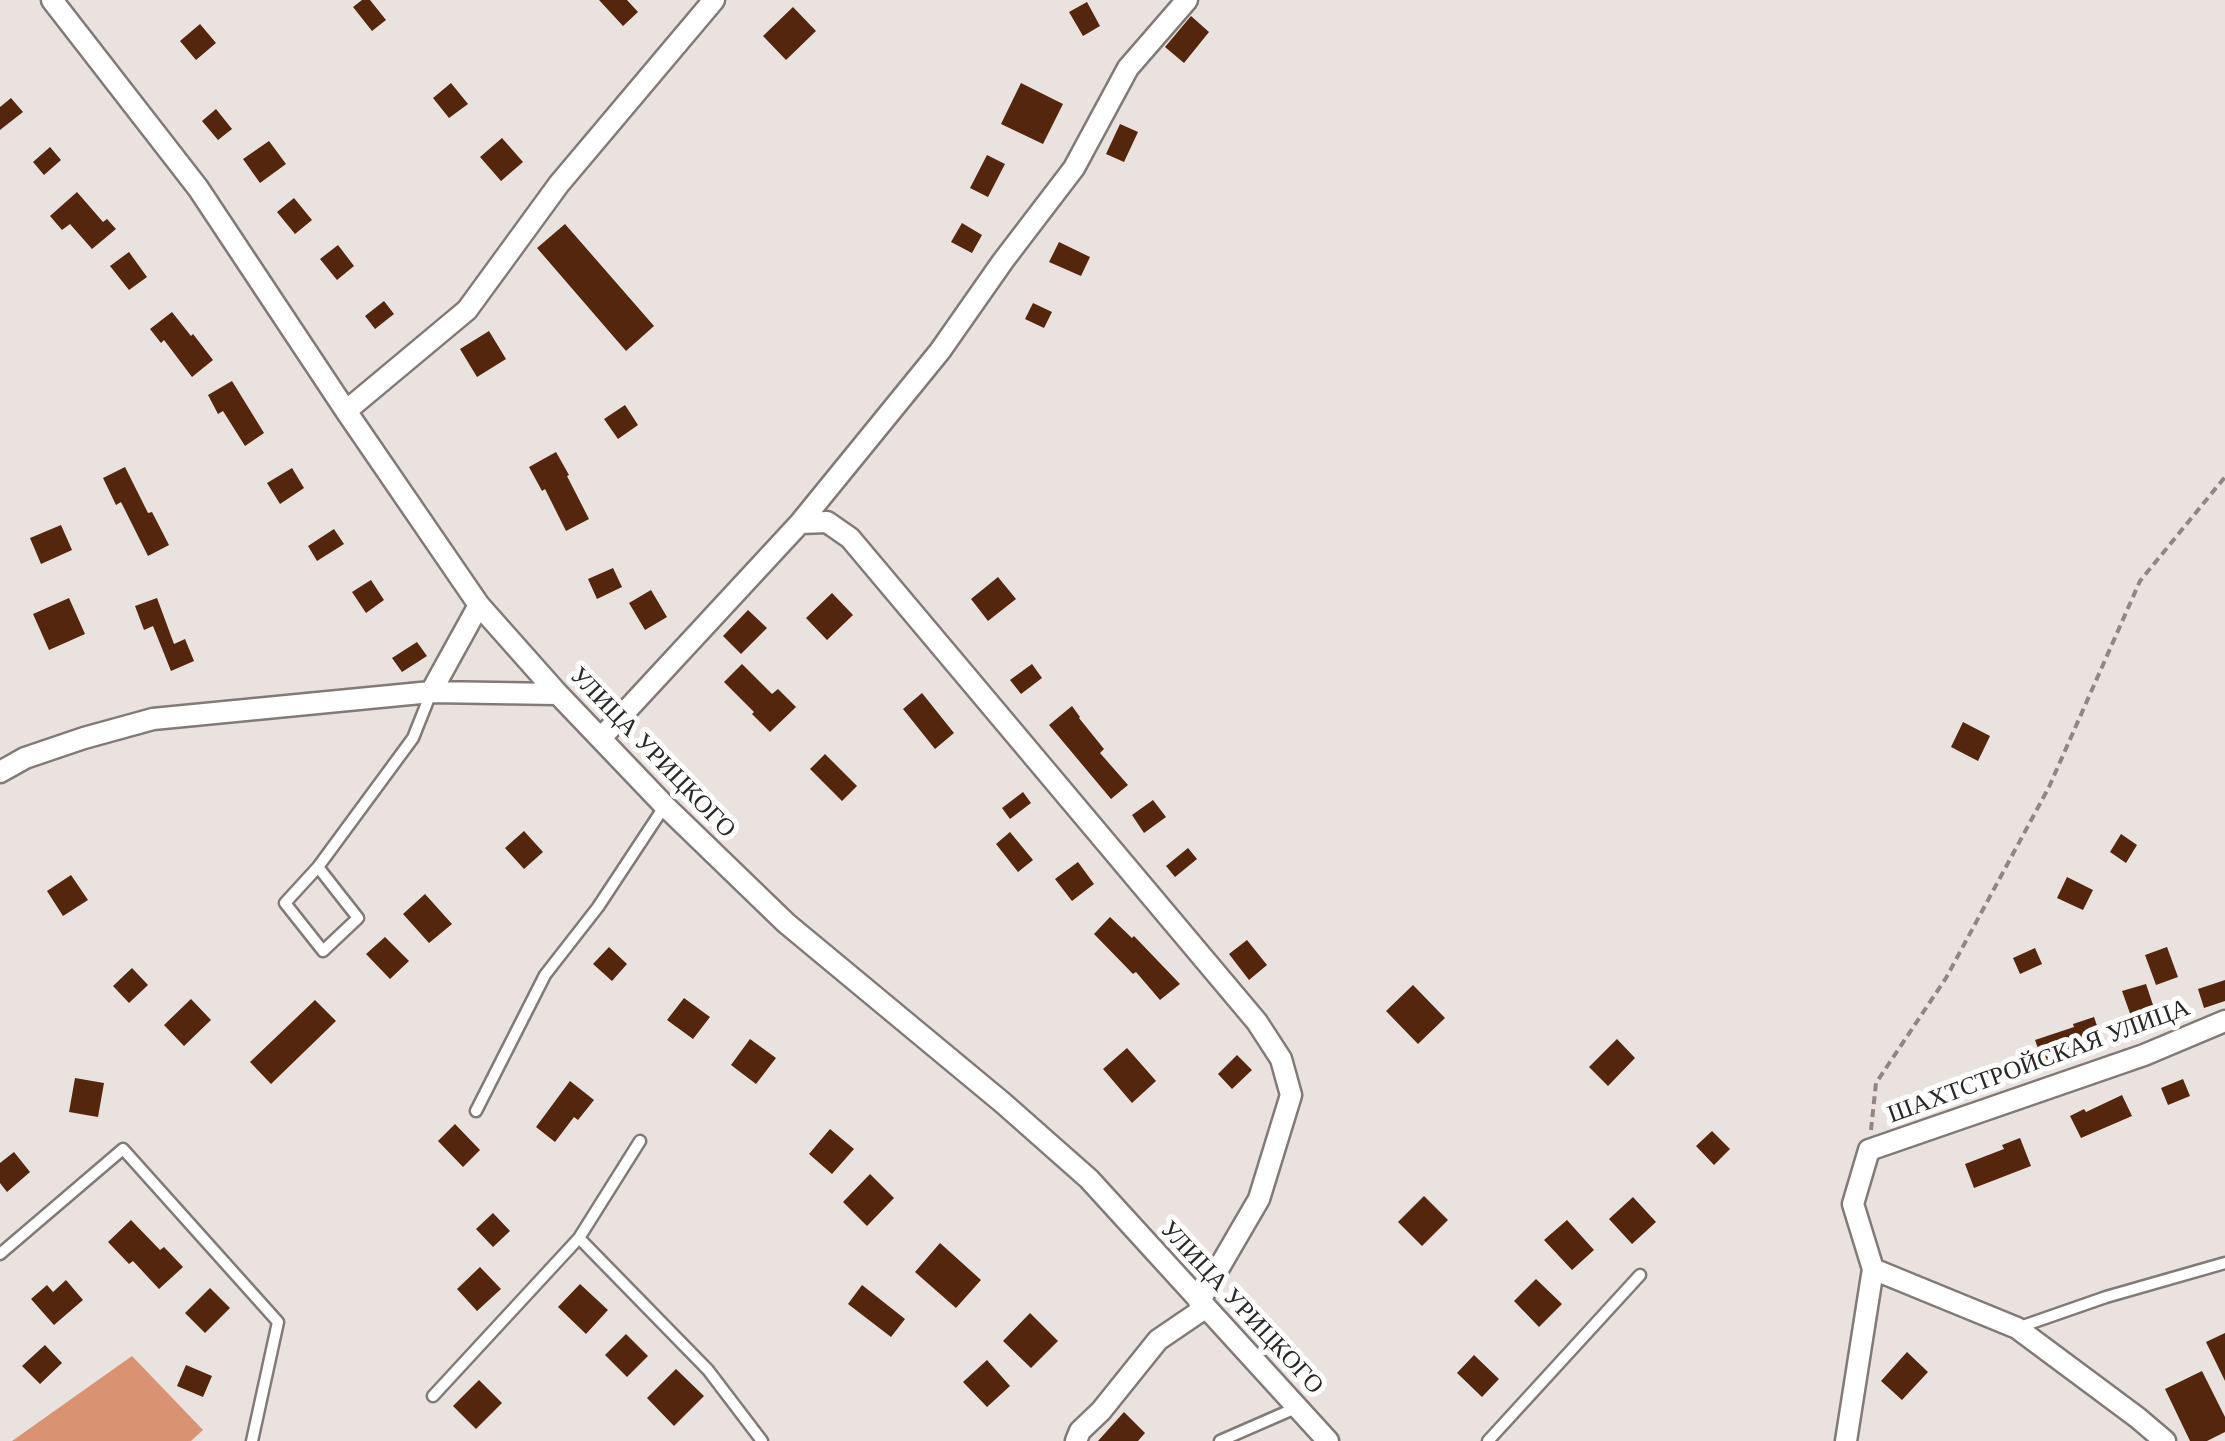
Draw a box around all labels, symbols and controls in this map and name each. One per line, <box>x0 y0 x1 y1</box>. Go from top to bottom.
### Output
street label: УЛИЦА УРИЦКОГО <box>563 661 741 845</box>
street label: ШАХТСТРОЙСКАЯ УЛИЦА <box>1884 993 2194 1131</box>
street label: УЛИЦА УРИЦКОГО <box>1153 1215 1329 1401</box>

